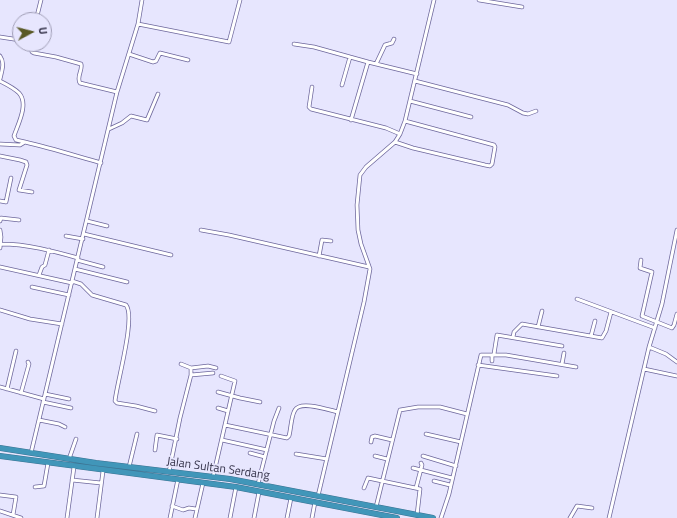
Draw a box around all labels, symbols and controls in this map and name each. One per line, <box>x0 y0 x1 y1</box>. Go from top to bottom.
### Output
north arrow <box>12 12 52 52</box>
text: U <box>35 26 51 35</box>
street label: Jalan Sultan Serdang <box>166 455 270 483</box>

